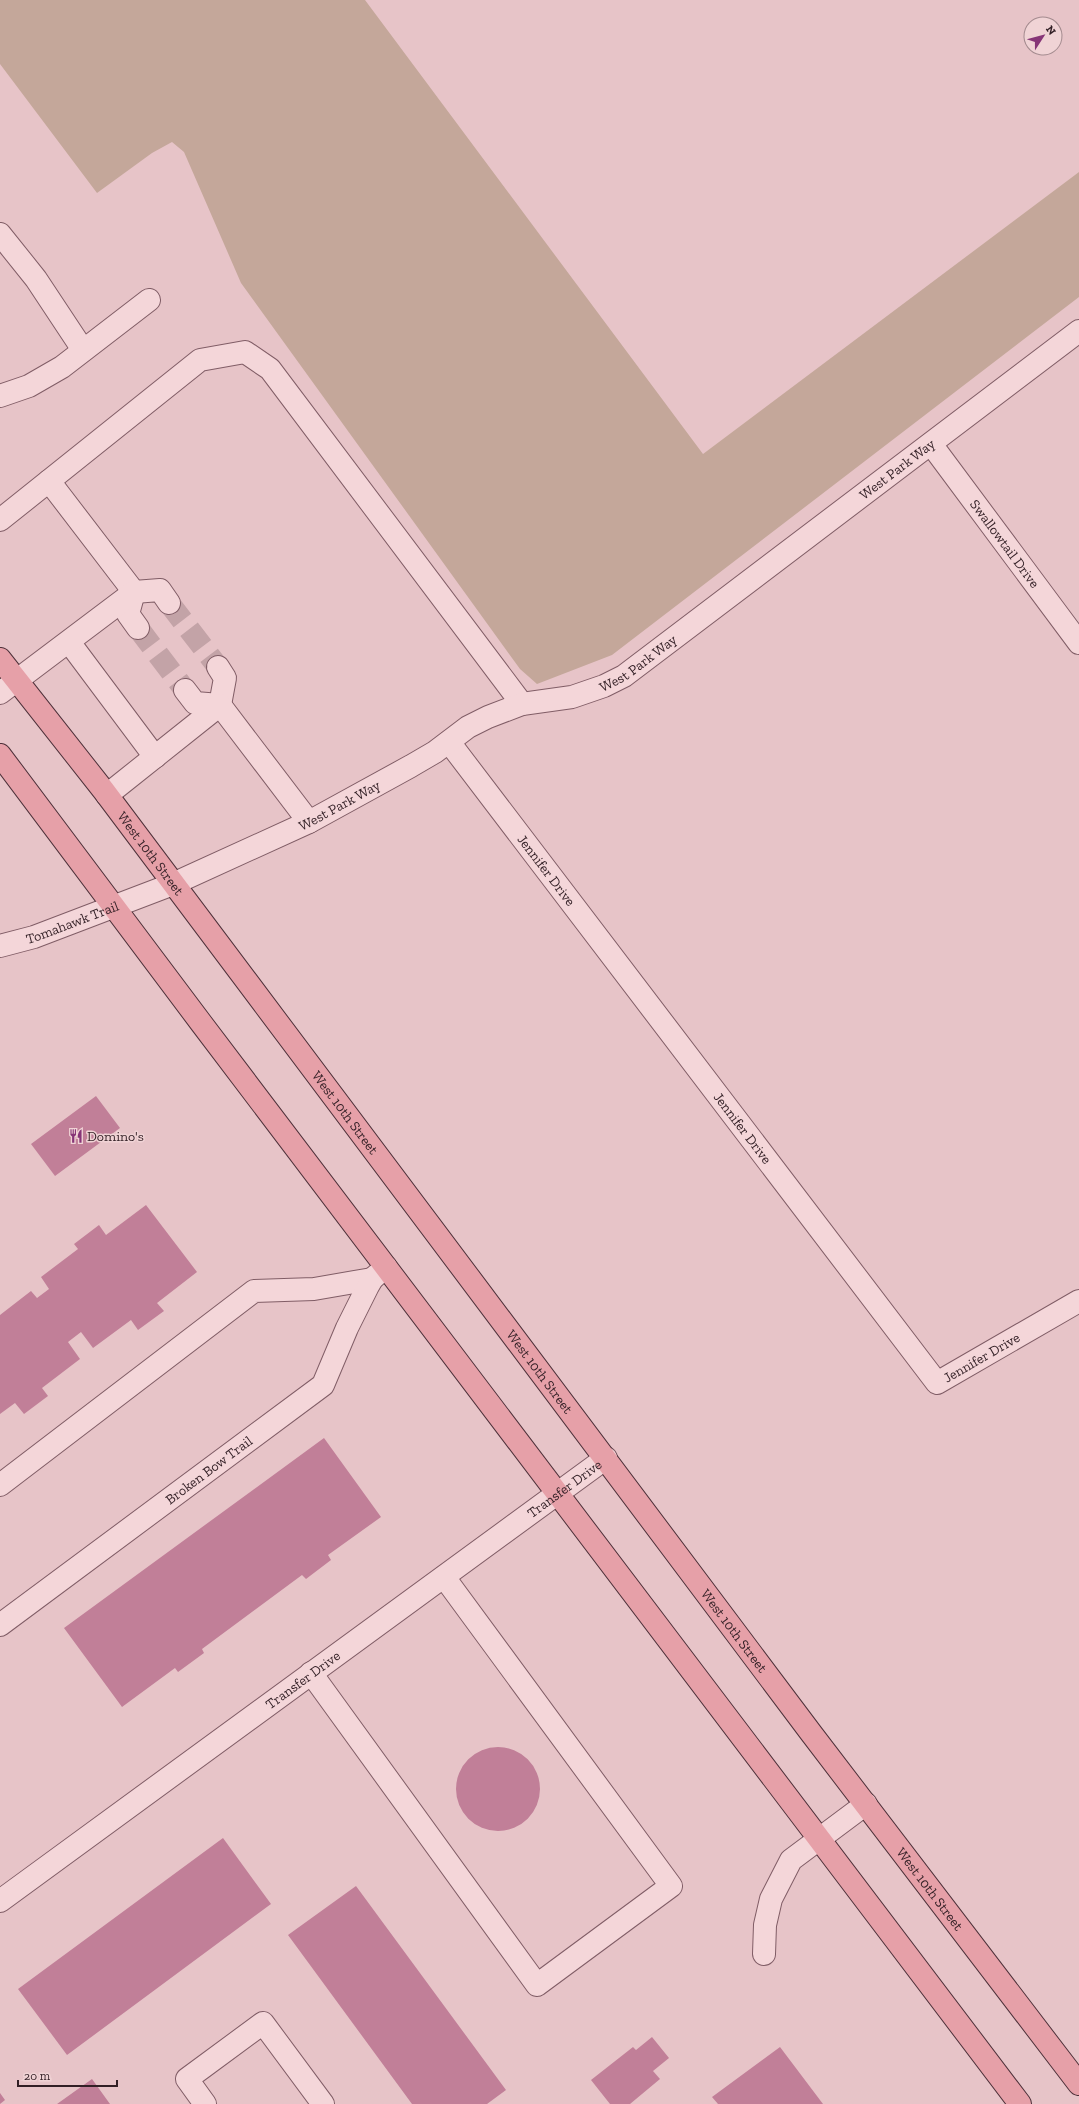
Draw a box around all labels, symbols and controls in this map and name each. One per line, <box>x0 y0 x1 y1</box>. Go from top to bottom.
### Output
north arrow <box>1023 16 1063 56</box>
text: N <box>1043 23 1059 38</box>
street label: West Park Way <box>856 435 939 503</box>
street label: Swallowtail Drive <box>966 496 1043 592</box>
street label: West Park Way <box>597 631 681 696</box>
street label: West Park Way <box>296 776 384 835</box>
street label: West 10th Street <box>114 809 188 899</box>
street label: Jennifer Drive <box>513 831 579 910</box>
street label: Tomahawk Trail <box>24 897 121 948</box>
street label: West 10th Street <box>308 1068 382 1159</box>
street label: Jennifer Drive <box>710 1089 775 1168</box>
restaurant icon: Domino's <box>68 1128 84 1144</box>
place label: Domino's <box>87 1128 144 1145</box>
street label: West 10th Street <box>503 1327 577 1418</box>
street label: Jennifer Drive <box>940 1329 1023 1386</box>
street label: Broken Bow Trail <box>162 1432 256 1508</box>
street label: Transfer Drive <box>524 1456 606 1522</box>
street label: West 10th Street <box>697 1586 771 1677</box>
street label: Transfer Drive <box>262 1647 344 1713</box>
street label: West 10th Street <box>893 1844 967 1935</box>
scale bar <box>18 2062 117 2088</box>
text: 20 m <box>24 2069 51 2083</box>

